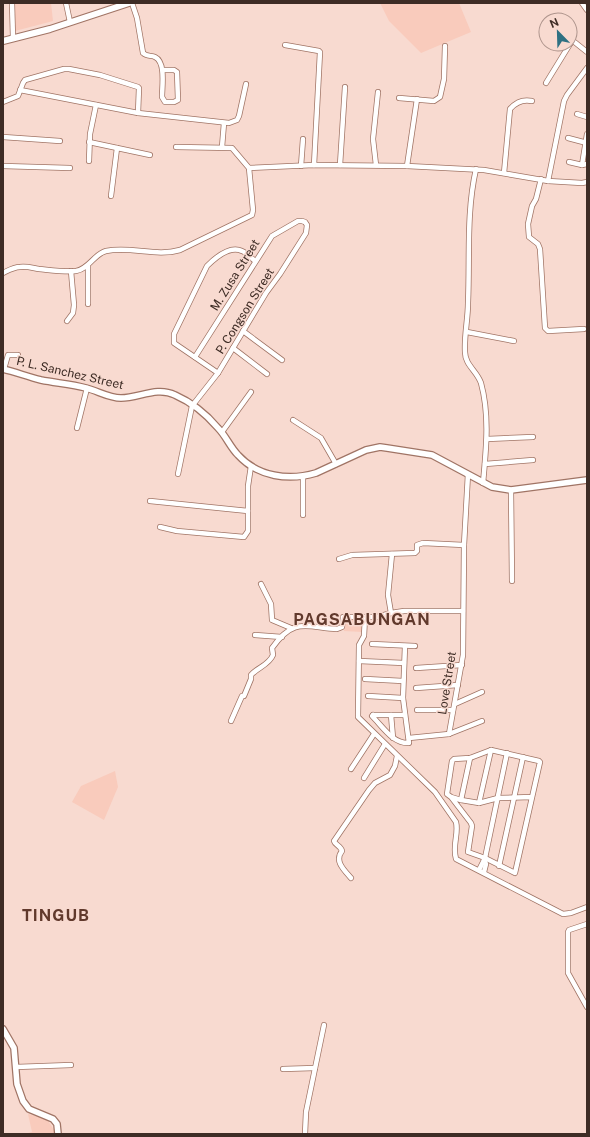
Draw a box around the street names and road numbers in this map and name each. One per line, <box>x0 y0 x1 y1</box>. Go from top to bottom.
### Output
street label: M. Zusa Street <box>207 236 263 313</box>
street label: P. Congson Street <box>213 265 277 357</box>
street label: P. L. Sanchez Street <box>15 354 125 392</box>
street label: Love Street <box>435 650 459 716</box>

